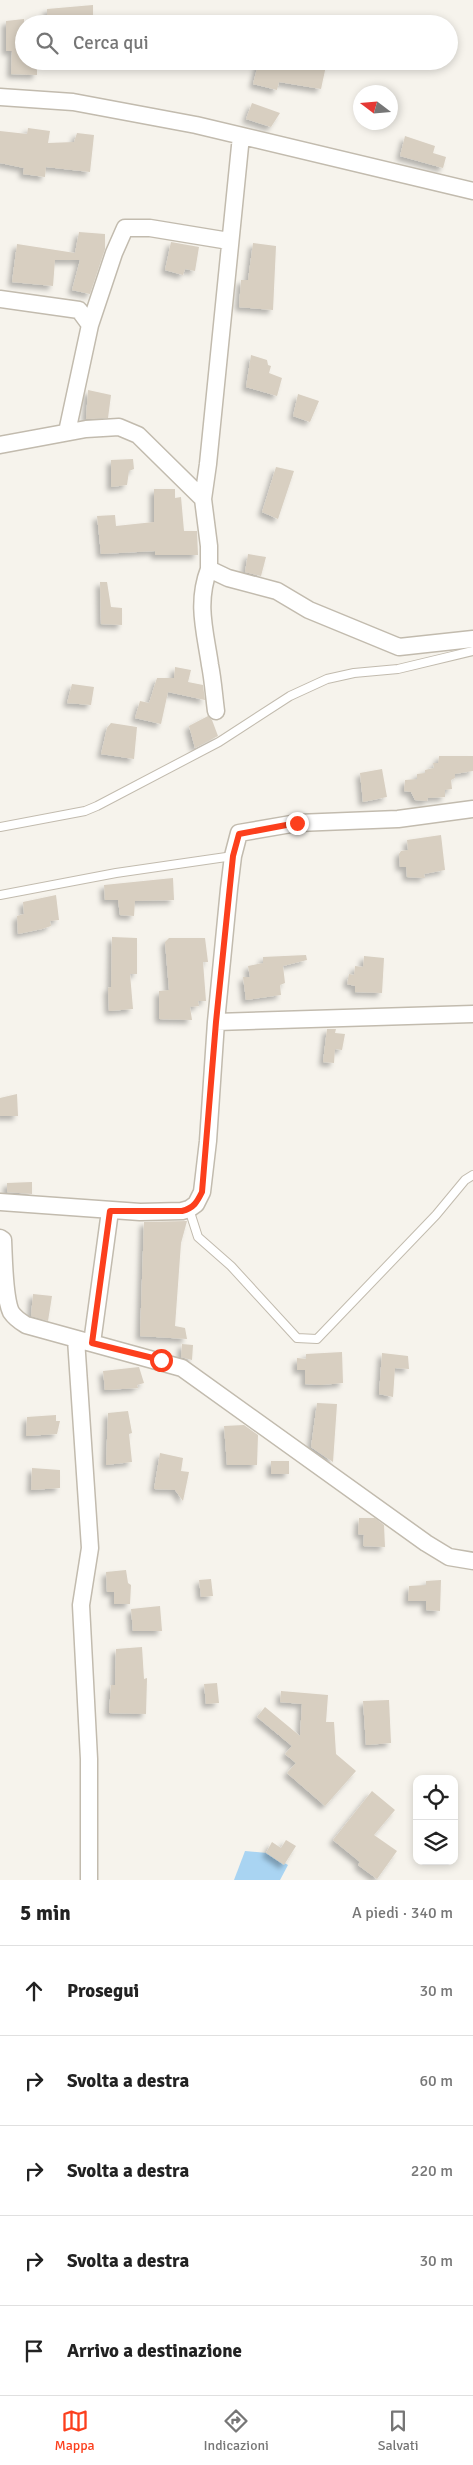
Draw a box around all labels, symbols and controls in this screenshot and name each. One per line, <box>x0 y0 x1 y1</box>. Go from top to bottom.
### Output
search box <box>15 15 458 70</box>
icon: search <box>33 29 61 57</box>
text: Cerca qui <box>73 31 149 55</box>
north arrow <box>353 85 398 130</box>
route end <box>286 812 309 835</box>
route start <box>150 1349 173 1372</box>
map controls <box>413 1775 458 1865</box>
button: locate <box>413 1775 458 1820</box>
button: layers <box>413 1820 458 1865</box>
text: 5 min <box>20 1900 71 1926</box>
text: A piedi · 340 m <box>352 1903 453 1923</box>
icon: ahead <box>20 1977 48 2005</box>
text: Prosegui <box>67 1979 139 2003</box>
text: 30 m <box>419 1981 453 2001</box>
icon: right <box>20 2067 48 2095</box>
text: Svolta a destra <box>67 2069 189 2093</box>
text: 60 m <box>419 2071 453 2091</box>
icon: right <box>20 2157 48 2185</box>
text: Svolta a destra <box>67 2159 189 2183</box>
text: 220 m <box>411 2161 453 2181</box>
icon: right <box>20 2247 48 2275</box>
text: Svolta a destra <box>67 2249 189 2273</box>
text: 30 m <box>419 2251 453 2271</box>
icon: arrive <box>20 2337 48 2365</box>
text: Arrivo a destinazione <box>67 2339 242 2363</box>
tab: Mappa <box>54 2407 95 2454</box>
tab: Indicazioni <box>203 2407 269 2454</box>
tab: Salvati <box>378 2407 419 2454</box>

